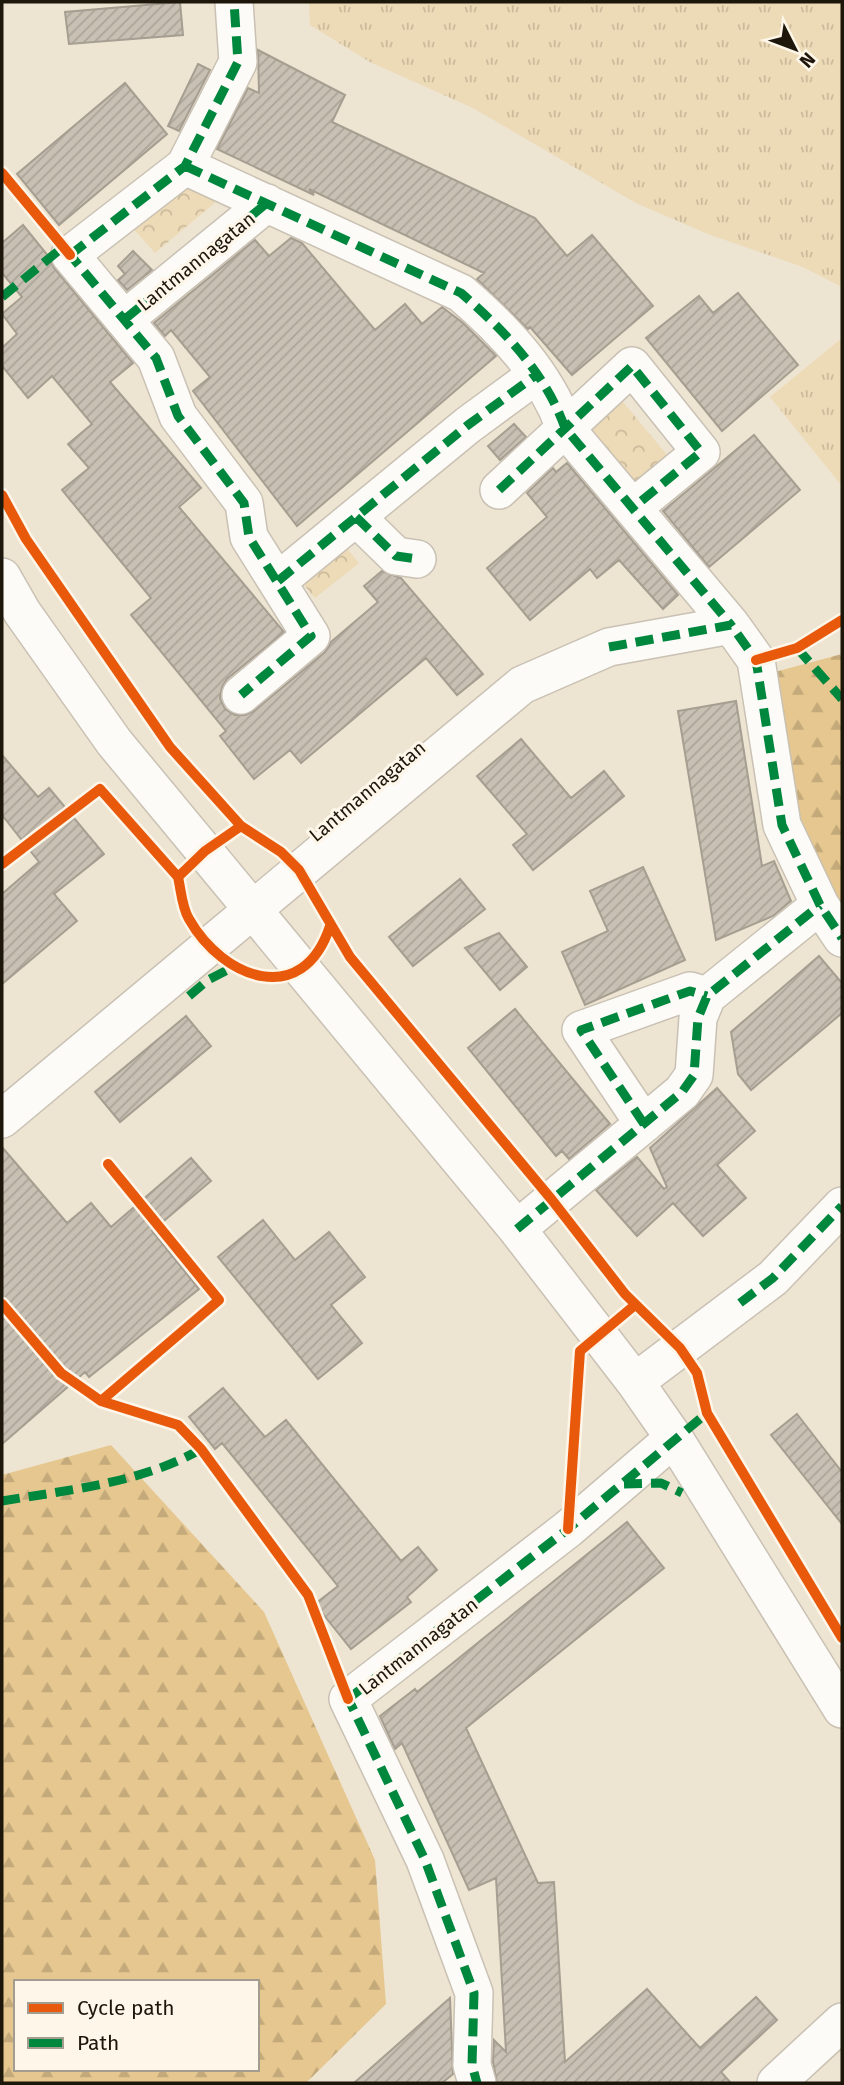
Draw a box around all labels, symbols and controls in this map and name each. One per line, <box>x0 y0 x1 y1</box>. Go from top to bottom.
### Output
north arrow <box>760 14 830 84</box>
text: N <box>794 48 820 72</box>
street label: Lantmannagatan <box>133 207 260 316</box>
street label: Lantmannagatan <box>305 736 430 847</box>
street label: Lantmannagatan <box>354 1593 482 1700</box>
legend <box>14 1980 259 2071</box>
text: Cycle path <box>77 1995 175 2021</box>
text: Path <box>77 2030 119 2056</box>

